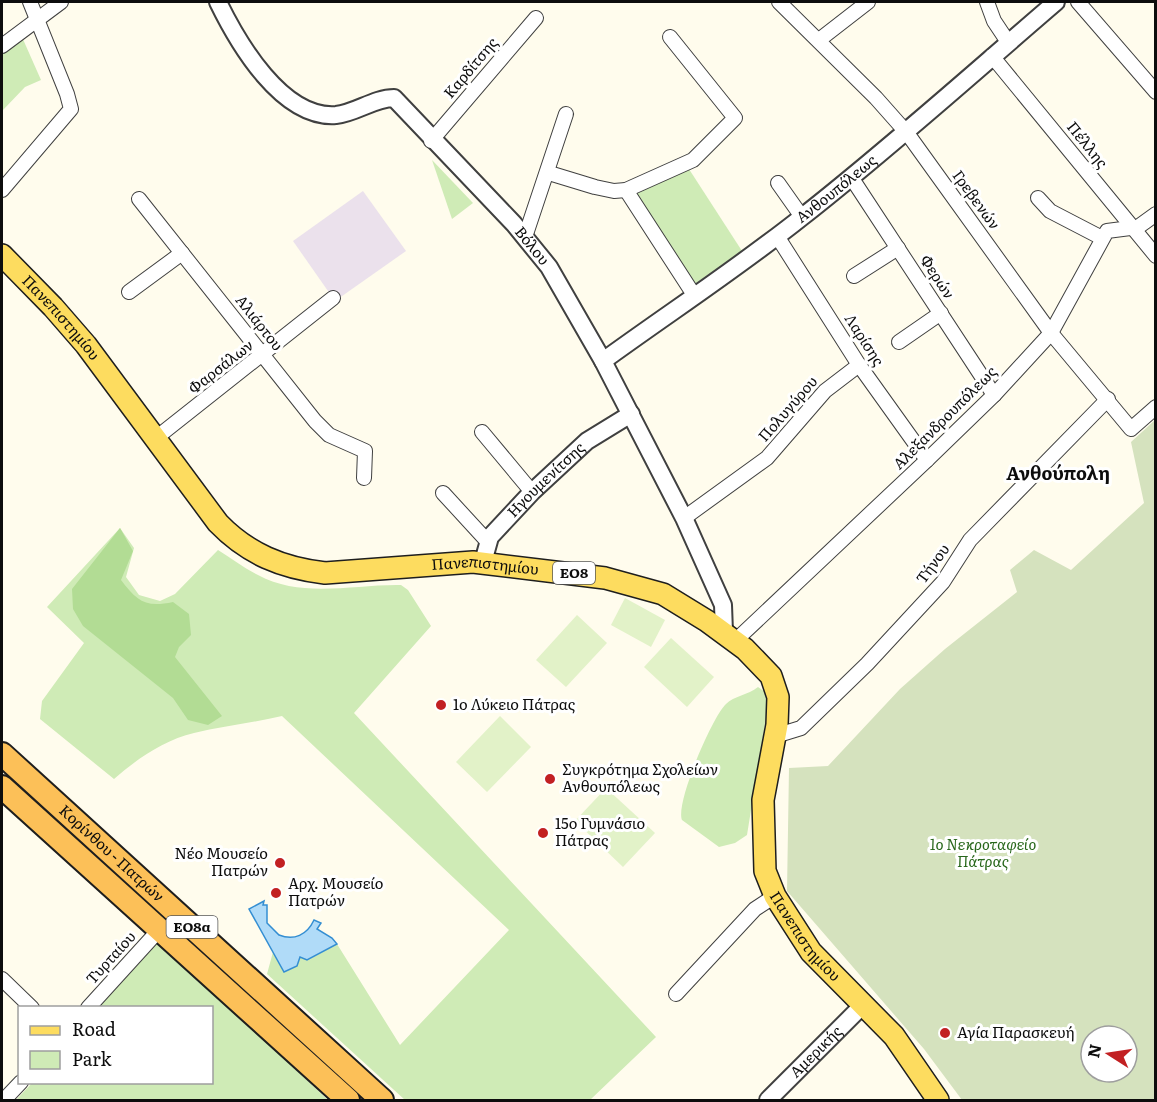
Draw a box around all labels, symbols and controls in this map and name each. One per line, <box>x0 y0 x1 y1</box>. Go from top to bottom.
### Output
street label: Καρδίτσης <box>437 31 503 103</box>
street label: Πέλλης <box>1062 116 1114 173</box>
street label: Ανθουπόλεως <box>790 148 881 228</box>
street label: Γρεβενών <box>948 165 1007 234</box>
street label: Βόλου <box>510 221 556 270</box>
street label: Φερών <box>915 249 961 303</box>
street label: Πανεπιστημίου <box>17 269 107 365</box>
street label: Αλιάρτου <box>231 289 290 355</box>
street label: Λαρίσης <box>840 308 891 370</box>
street label: Φαρσάλων <box>182 333 258 399</box>
street label: Αλεξανδρουπόλεως <box>887 359 1001 474</box>
street label: Πολυγύρου <box>752 370 822 446</box>
street label: Ηγουμενίτσης <box>501 435 589 522</box>
district label: Ανθούπολη <box>1006 459 1110 486</box>
street label: Τήνου <box>909 538 954 588</box>
street label: Πανεπιστημίου <box>431 549 540 580</box>
road number: ΕΟ8 <box>553 562 595 584</box>
place label: 1ο Λύκειο Πάτρας <box>453 692 576 715</box>
marker: 1ο Λύκειο Πάτρας <box>434 698 448 712</box>
place label: Συγκρότημα Σχολείων Ανθουπόλεως <box>562 757 718 797</box>
marker: Συγκρότημα Σχολείων Ανθουπόλεως <box>543 772 557 786</box>
street label: Κορίνθου - Πατρών <box>55 799 170 907</box>
place label: 15ο Γυμνάσιο Πάτρας <box>555 811 645 851</box>
marker: 15ο Γυμνάσιο Πάτρας <box>536 826 550 840</box>
park label: 1o Νεκροταφείο Πάτρας <box>930 832 1036 872</box>
place label: Νέο Μουσείο Πατρών <box>175 841 268 881</box>
marker: Νέο Μουσείο Πατρών <box>273 856 287 870</box>
place label: Αρχ. Μουσείο Πατρών <box>288 871 383 911</box>
marker: Αρχ. Μουσείο Πατρών <box>269 886 283 900</box>
street label: Πανεπιστημίου <box>765 886 847 986</box>
road number: ΕΟ8α <box>166 916 218 938</box>
street label: Τυρταίου <box>80 925 140 989</box>
legend <box>18 1006 213 1084</box>
text: Road <box>72 1015 116 1042</box>
street label: Αμερικής <box>784 1019 847 1082</box>
place label: Αγία Παρασκευή <box>957 1020 1074 1043</box>
north arrow <box>1079 1024 1139 1084</box>
marker: Αγία Παρασκευή <box>938 1026 952 1040</box>
text: N <box>1080 1042 1106 1060</box>
text: Park <box>72 1045 113 1072</box>

